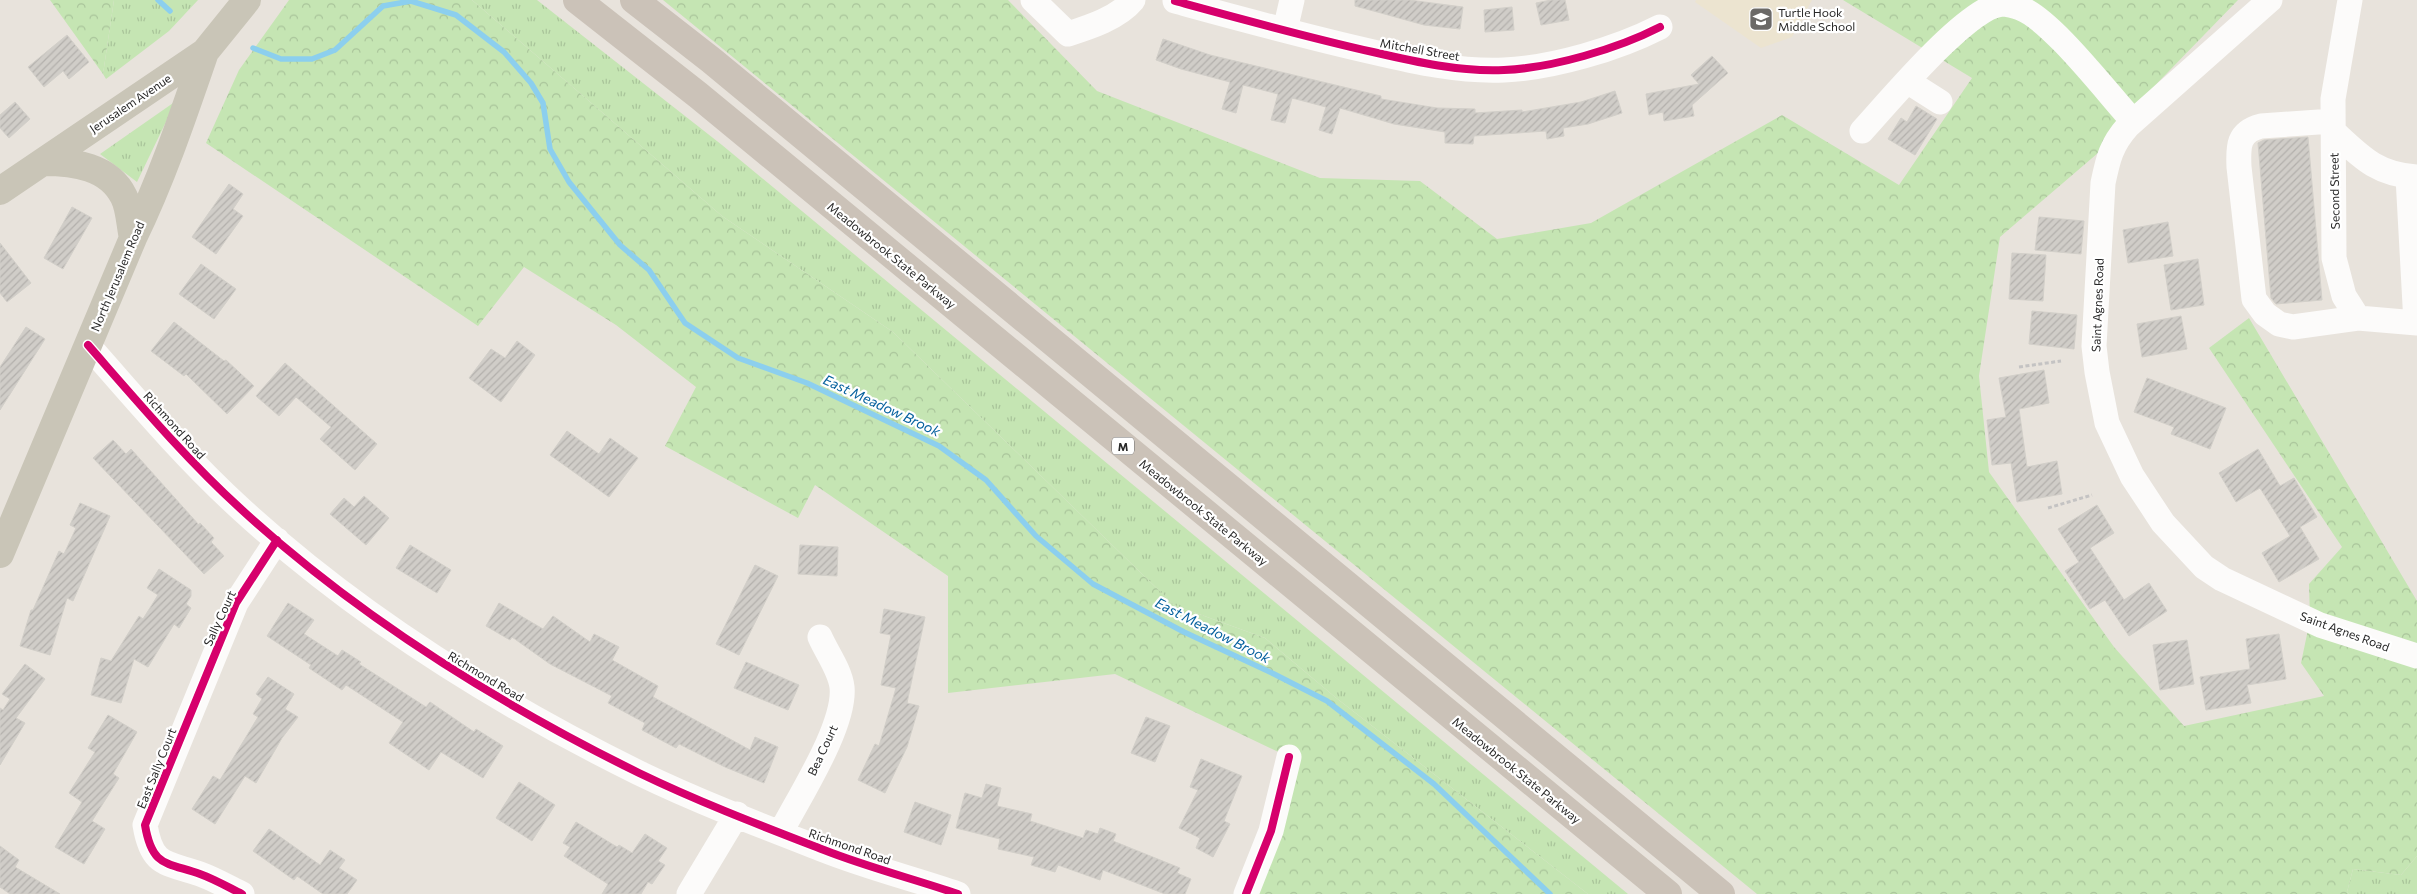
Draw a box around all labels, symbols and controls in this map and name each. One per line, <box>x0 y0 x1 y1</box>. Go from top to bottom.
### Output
place label: Turtle Hook Middle School <box>1778 5 1855 33</box>
school or university icon: Turtle Hook Middle School <box>1748 6 1774 32</box>
street label: Mitchell Street <box>1379 35 1461 63</box>
street label: Jerusalem Avenue <box>87 71 174 136</box>
street label: Second Street <box>2326 153 2342 229</box>
street label: Meadowbrook State Parkway <box>825 199 959 311</box>
street label: North Jerusalem Road <box>87 219 148 334</box>
street label: Saint Agnes Road <box>2088 258 2106 352</box>
water label: East Meadow Brook <box>821 370 944 440</box>
street label: Richmond Road <box>141 388 209 462</box>
road number: M <box>1112 438 1134 454</box>
street label: Meadowbrook State Parkway <box>1137 456 1271 568</box>
street label: Sally Court <box>200 588 238 648</box>
water label: East Meadow Brook <box>1153 594 1274 667</box>
street label: Saint Agnes Road <box>2298 608 2392 654</box>
street label: Richmond Road <box>446 648 526 704</box>
street label: Meadowbrook State Parkway <box>1450 714 1584 826</box>
street label: Bea Court <box>804 722 840 778</box>
street label: East Sally Court <box>133 726 179 810</box>
street label: Richmond Road <box>807 825 893 867</box>

